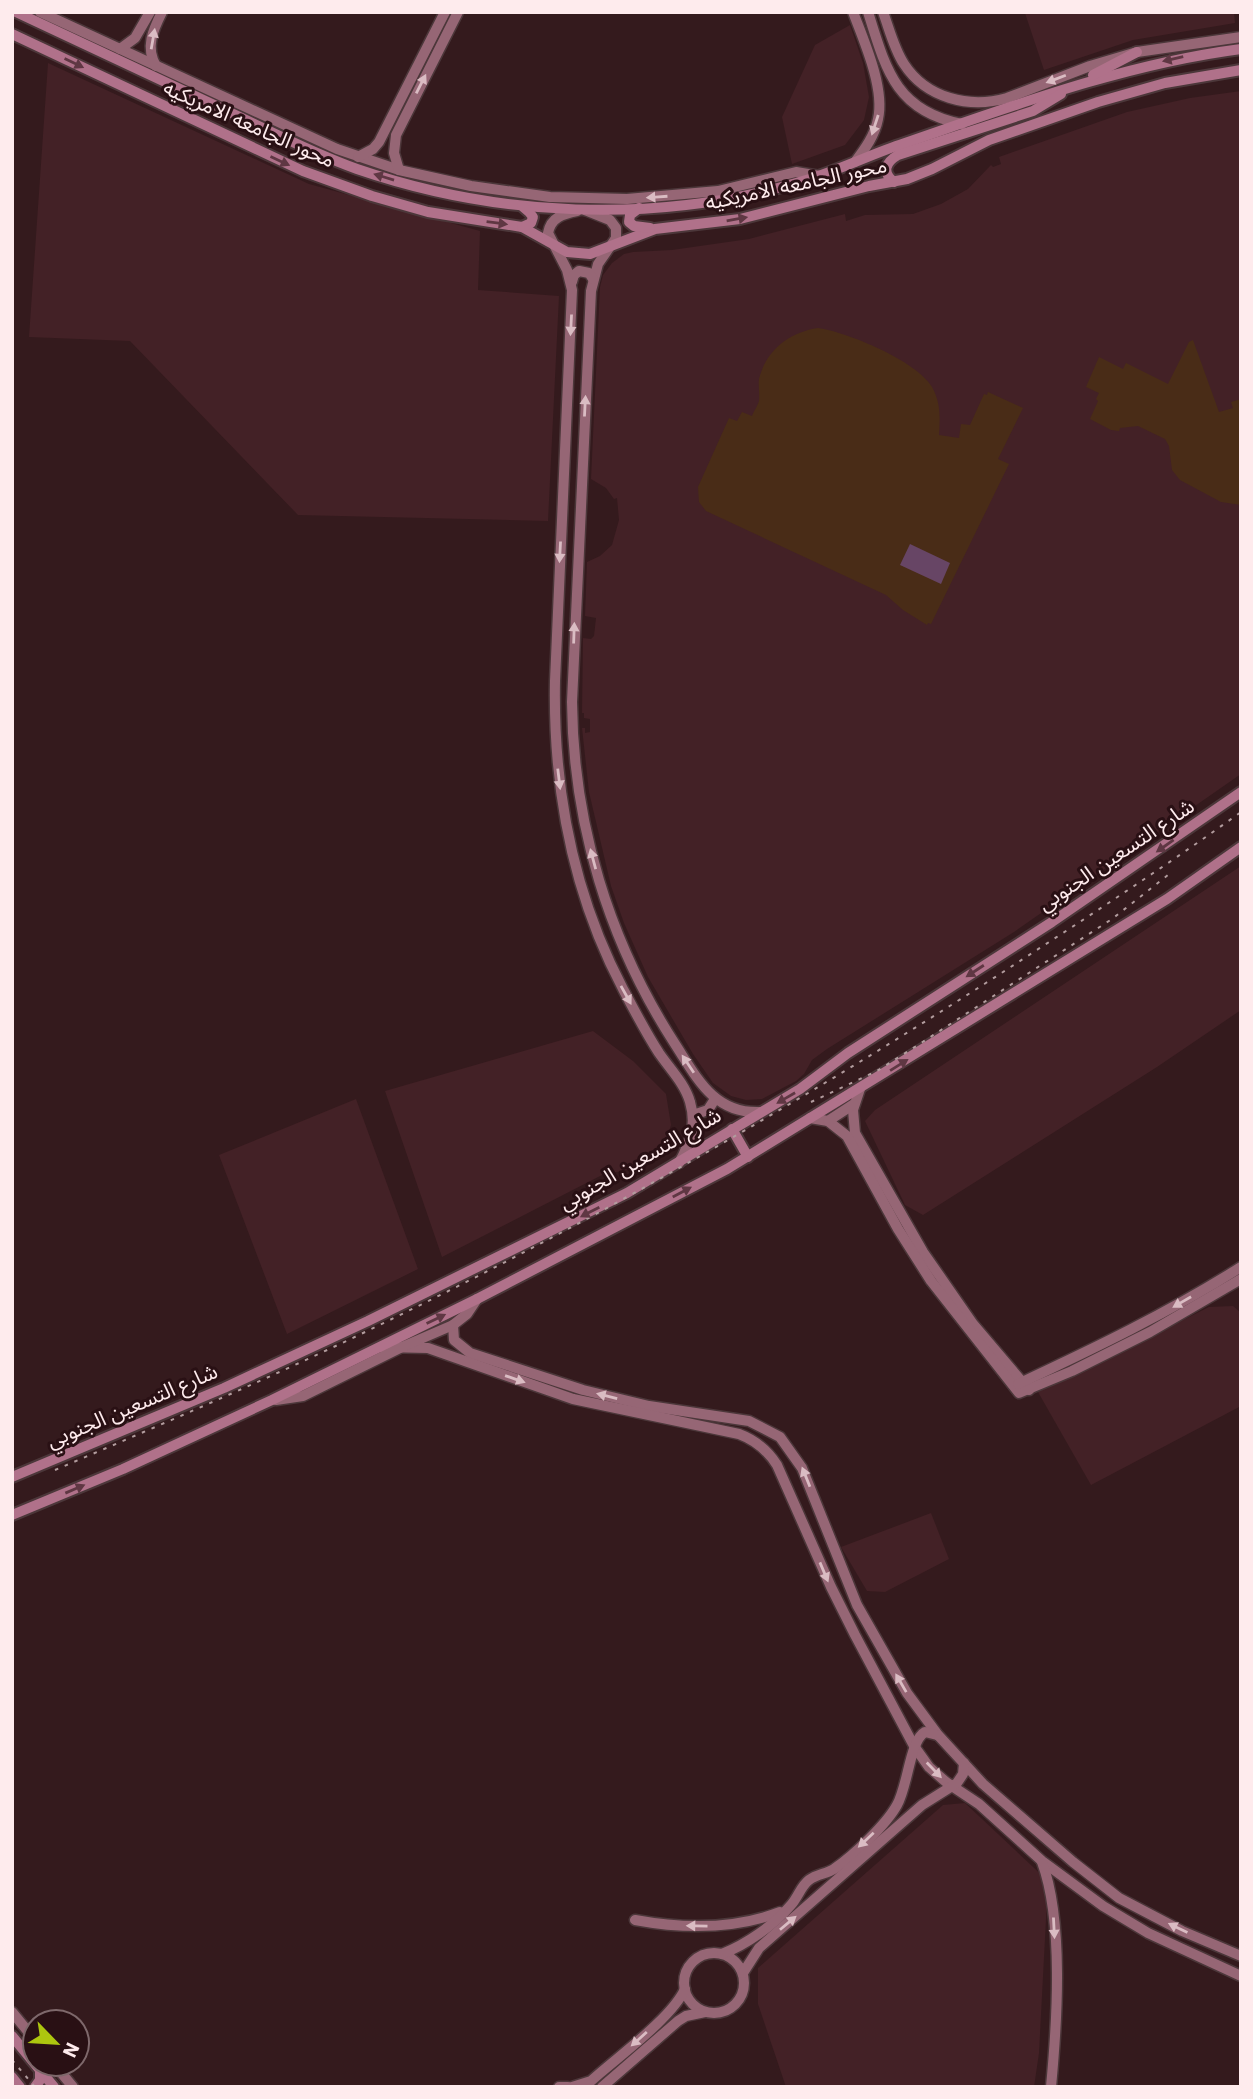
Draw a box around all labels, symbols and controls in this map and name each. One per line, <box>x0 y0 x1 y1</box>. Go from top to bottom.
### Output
one-way arrow <box>148 28 159 50</box>
one-way arrow <box>1162 54 1184 65</box>
one-way arrow <box>64 58 84 69</box>
street label: محور الجامعه الامريكيه <box>159 73 340 173</box>
one-way arrow <box>415 74 427 94</box>
one-way arrow <box>1045 74 1066 85</box>
one-way arrow <box>870 114 880 135</box>
street label: محور الجامعه الامريكيه <box>702 150 889 216</box>
one-way arrow <box>270 155 290 166</box>
one-way arrow <box>373 172 394 182</box>
one-way arrow <box>645 192 667 203</box>
one-way arrow <box>726 213 748 224</box>
one-way arrow <box>487 217 509 228</box>
one-way arrow <box>566 314 577 336</box>
one-way arrow <box>579 395 590 417</box>
one-way arrow <box>554 541 565 563</box>
one-way arrow <box>569 622 580 644</box>
one-way arrow <box>554 768 565 790</box>
street label: شارع التسعين الجنوبي <box>1032 791 1201 919</box>
one-way arrow <box>1156 839 1174 853</box>
one-way arrow <box>587 848 598 870</box>
one-way arrow <box>966 965 985 978</box>
one-way arrow <box>620 985 632 1005</box>
one-way arrow <box>681 1055 695 1073</box>
one-way arrow <box>889 1058 909 1071</box>
one-way arrow <box>777 1091 796 1104</box>
street label: شارع التسعين الجنوبي <box>553 1100 727 1219</box>
one-way arrow <box>672 1186 692 1198</box>
one-way arrow <box>580 1206 600 1217</box>
one-way arrow <box>1172 1296 1191 1308</box>
one-way arrow <box>426 1313 446 1325</box>
street label: شارع التسعين الجنوبي <box>42 1356 222 1456</box>
one-way arrow <box>504 1374 525 1385</box>
one-way arrow <box>596 1390 618 1401</box>
one-way arrow <box>800 1466 811 1487</box>
one-way arrow <box>65 1483 86 1494</box>
one-way arrow <box>818 1562 830 1582</box>
one-way arrow <box>895 1673 907 1693</box>
one-way arrow <box>925 1762 942 1779</box>
one-way arrow <box>858 1832 875 1848</box>
one-way arrow <box>779 1915 797 1931</box>
one-way arrow <box>1049 1917 1060 1939</box>
one-way arrow <box>686 1921 708 1932</box>
one-way arrow <box>1168 1923 1188 1934</box>
north arrow <box>21 2008 91 2078</box>
one-way arrow <box>630 2031 648 2047</box>
text: N <box>58 2039 85 2061</box>

